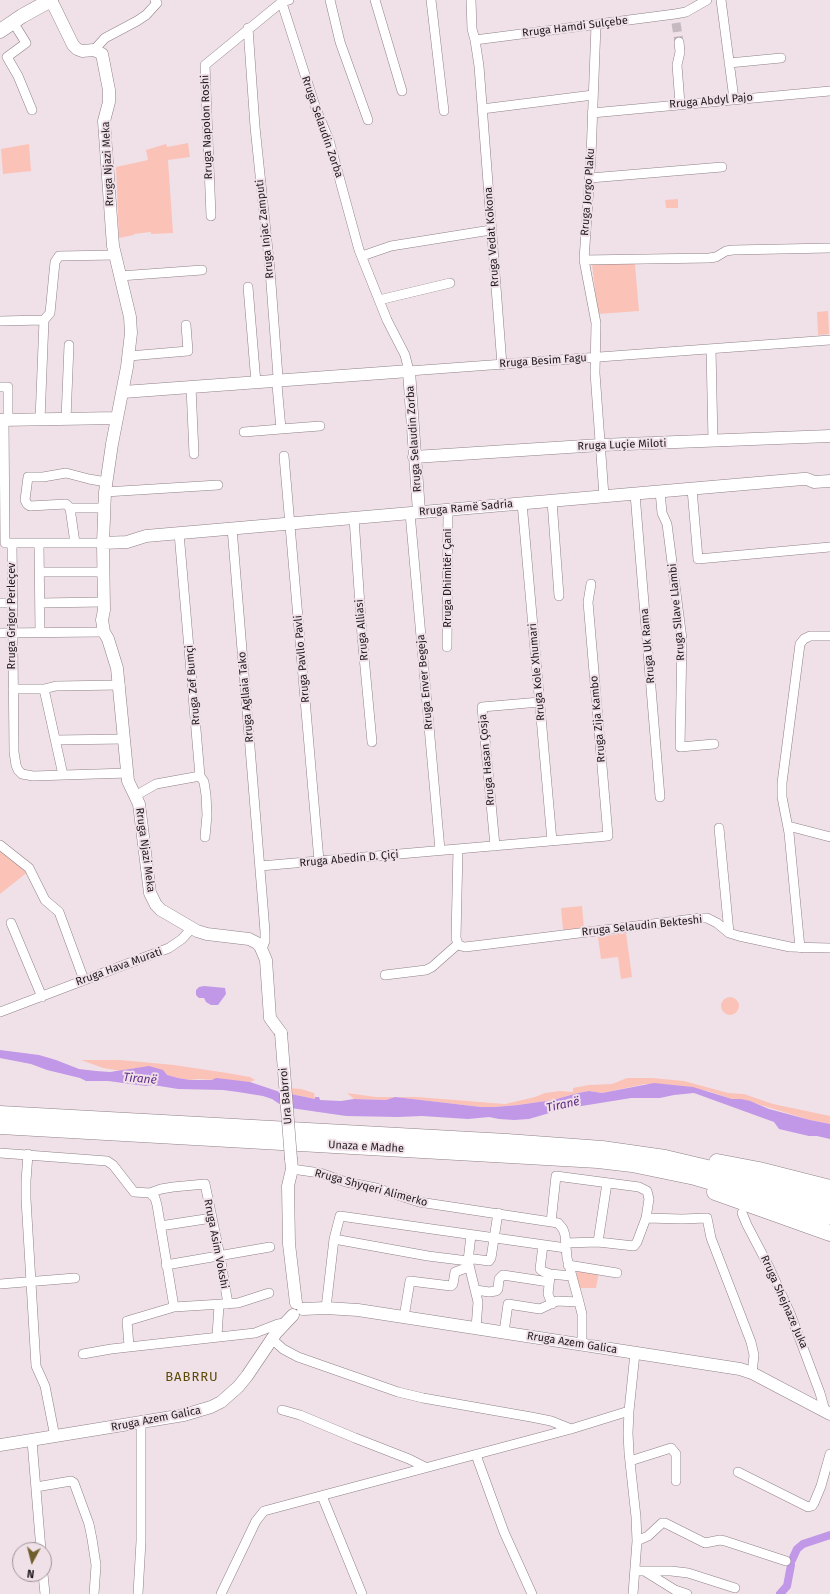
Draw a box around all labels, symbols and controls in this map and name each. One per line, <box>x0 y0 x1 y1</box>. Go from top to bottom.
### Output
street label: Rruga Hamdi Sulçebe <box>521 14 629 40</box>
street label: Rruga Napolon Roshi <box>199 74 215 180</box>
street label: Rruga Selaudin Zorba <box>298 74 346 180</box>
street label: Rruga Abdyl Pajo <box>669 91 753 111</box>
street label: Rruga Njazi Meka <box>99 121 117 207</box>
street label: Rruga Jorgo Plaku <box>578 148 598 236</box>
street label: Rruga Injac Zamputi <box>253 179 277 279</box>
street label: Rruga Vedat Kokona <box>482 187 502 287</box>
street label: Rruga Besim Fagu <box>499 351 587 371</box>
street label: Rruga Selaudin Zorba <box>404 385 424 493</box>
street label: Rruga Luçie Miloti <box>577 437 667 453</box>
street label: Rruga Ramë Sadria <box>418 497 514 519</box>
street label: Rruga Dhimitër Çani <box>441 528 455 628</box>
street label: Rruga Grigor Perleçev <box>5 563 19 669</box>
street label: Rruga Sllave Llambi <box>666 563 688 661</box>
street label: Rruga Alliasi <box>353 599 371 661</box>
street label: Rruga Uk Rama <box>638 608 658 684</box>
street label: Rruga Pavllo Pavli <box>292 615 312 703</box>
street label: Rruga Kole Xhumari <box>526 623 548 721</box>
street label: Rruga Enver Begeja <box>414 634 436 730</box>
street label: Rruga Zef Bumçi <box>183 644 203 726</box>
street label: Rruga Agllaia Tako <box>235 651 257 743</box>
street label: Rruga Zija Kambo <box>588 675 608 763</box>
street label: Rruga Hasan Çosja <box>476 714 498 806</box>
street label: Rruga Njazi Meka <box>133 807 157 893</box>
street label: Rruga Abedin D. Çiçi <box>299 848 399 870</box>
street label: Rruga Selaudin Bekteshi <box>581 913 703 939</box>
street label: Rruga Hava Murati <box>74 945 164 989</box>
street label: Ura Babrroi <box>277 1067 295 1125</box>
water label: Tiranë <box>123 1070 157 1088</box>
water label: Tiranë <box>545 1094 581 1116</box>
street label: Unaza e Madhe <box>328 1138 404 1156</box>
street label: Rruga Shyqeri Alimerko <box>313 1167 429 1209</box>
street label: Rruga Asim Vokshi <box>201 1198 231 1290</box>
street label: Rruga Shejnaze Juka <box>758 1253 810 1351</box>
street label: Rruga Azem Galica <box>526 1329 618 1357</box>
district label: BABRRU <box>165 1369 219 1385</box>
street label: Rruga Azem Galica <box>110 1404 202 1434</box>
north arrow <box>12 1542 52 1582</box>
text: N <box>26 1567 35 1580</box>

